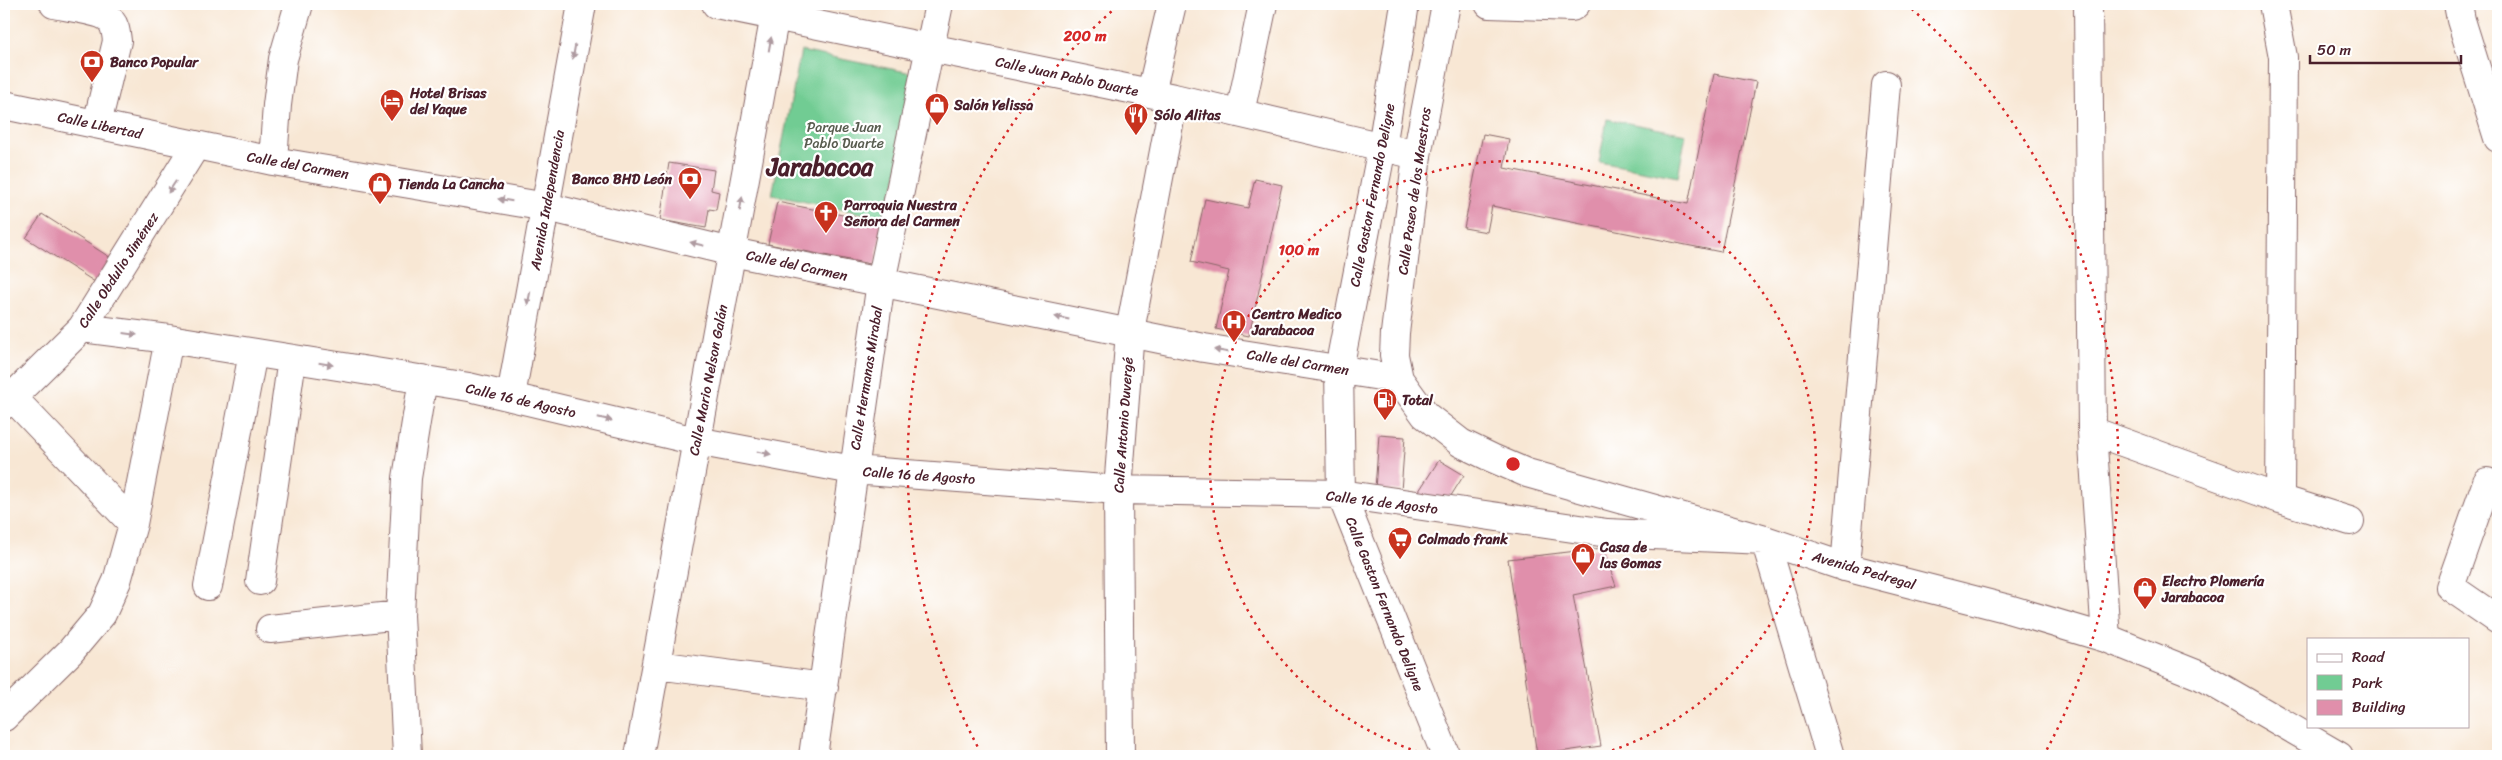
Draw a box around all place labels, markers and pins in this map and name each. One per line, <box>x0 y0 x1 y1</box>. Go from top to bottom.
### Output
bank icon: Banco Popular <box>79 49 105 83</box>
place label: Banco Popular <box>110 50 199 75</box>
place label: Hotel Brisas del Yaque <box>409 81 487 122</box>
hotel icon: Hotel Brisas del Yaque <box>379 88 405 122</box>
shop icon: Salón Yelissa <box>924 92 950 126</box>
place label: Salón Yelissa <box>953 93 1033 118</box>
restaurant icon: Sólo Alitas <box>1123 102 1149 136</box>
place label: Sólo Alitas <box>1153 103 1221 128</box>
bank icon: Banco BHD León <box>677 166 703 200</box>
place label: Banco BHD León <box>572 167 672 192</box>
shop icon: Tienda La Cancha <box>367 171 393 205</box>
place label: Tienda La Cancha <box>398 172 505 197</box>
place label: Parroquia Nuestra Señora del Carmen <box>843 193 960 234</box>
church icon: Parroquia Nuestra Señora del Carmen <box>813 200 839 234</box>
place label: Centro Medico Jarabacoa <box>1251 302 1342 343</box>
hospital icon: Centro Medico Jarabacoa <box>1221 309 1247 343</box>
fuel station icon: Total <box>1372 387 1398 421</box>
place label: Total <box>1402 388 1434 413</box>
centre of rings <box>1504 455 1522 473</box>
supermarket icon: Colmado frank <box>1387 526 1413 560</box>
place label: Colmado frank <box>1417 527 1508 552</box>
place label: Casa de las Gomas <box>1599 535 1662 576</box>
shop icon: Casa de las Gomas <box>1570 542 1596 576</box>
place label: Electro Plomería Jarabacoa <box>2161 569 2265 610</box>
shop icon: Electro Plomería Jarabacoa <box>2132 576 2158 610</box>

